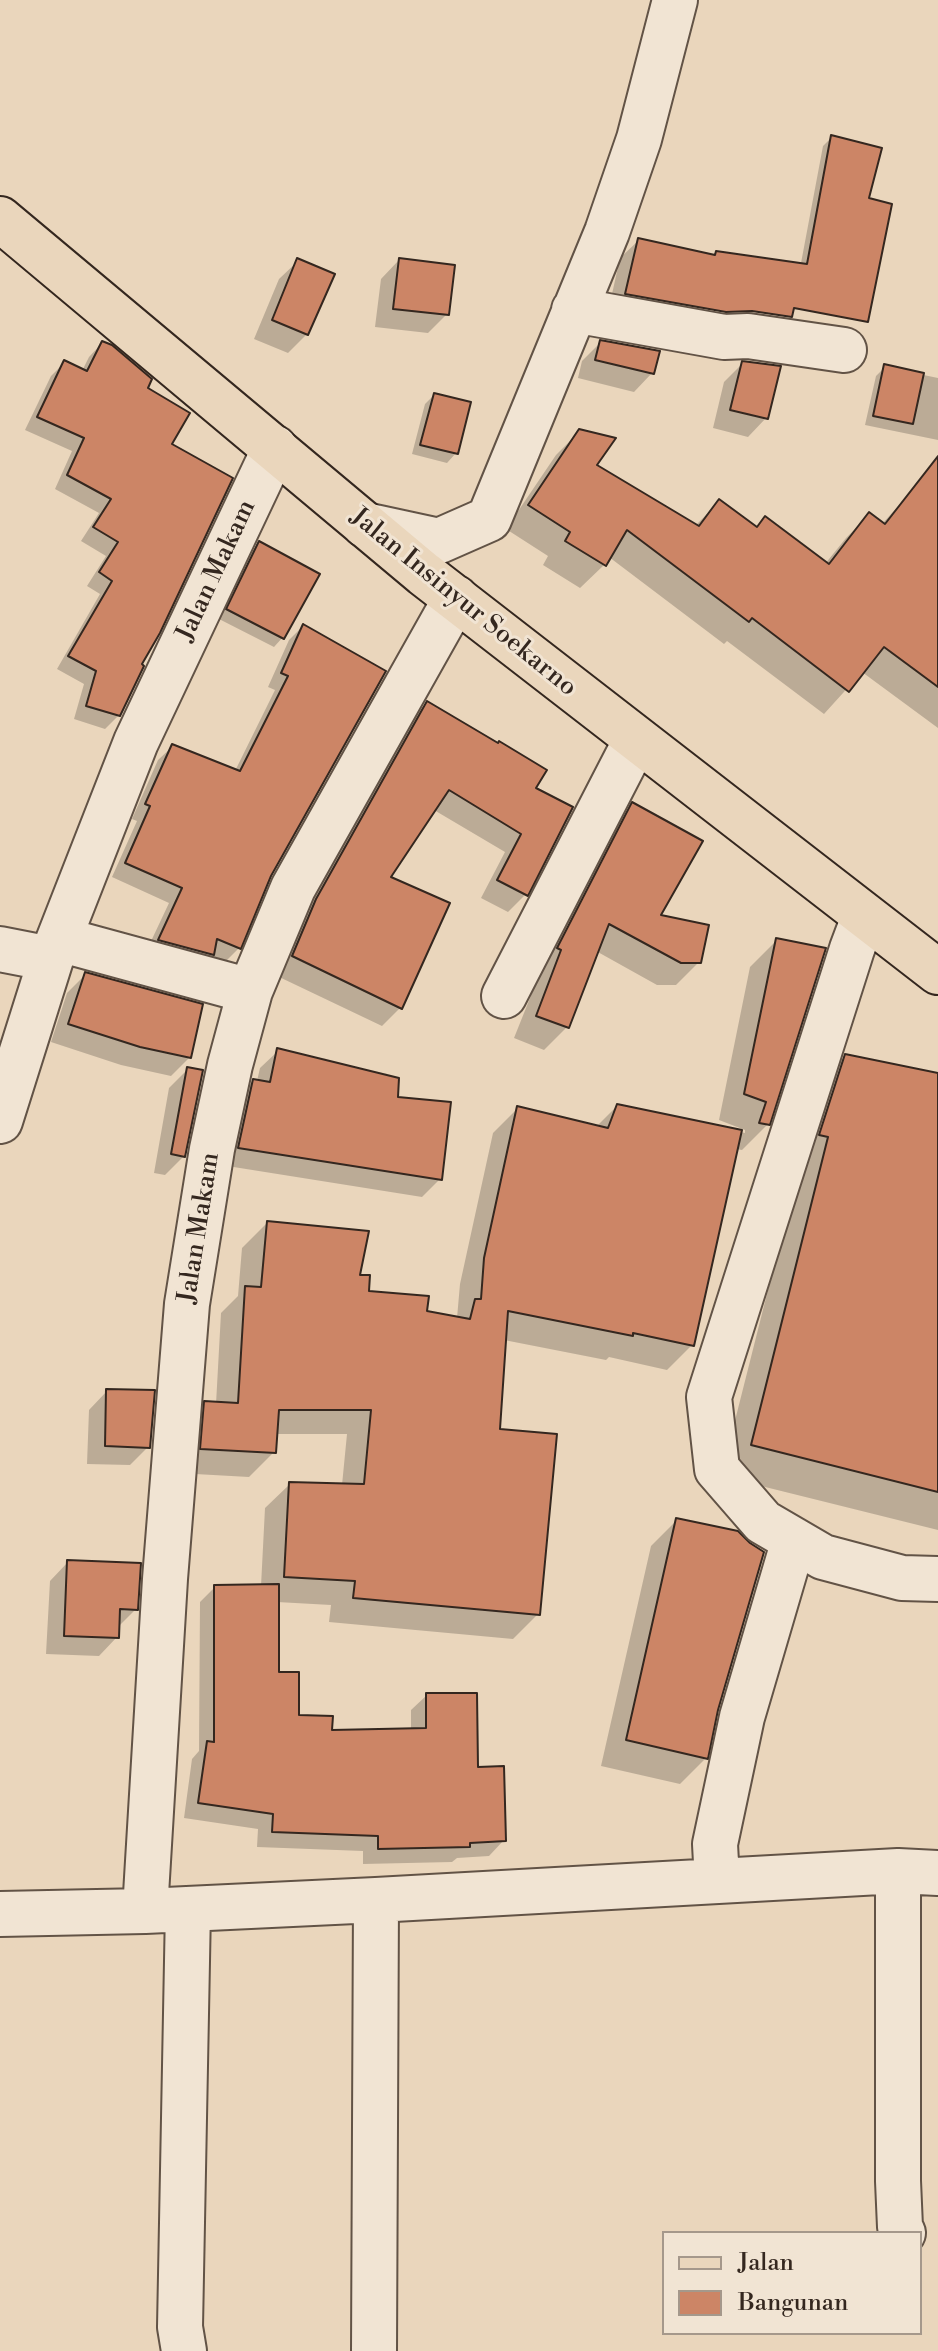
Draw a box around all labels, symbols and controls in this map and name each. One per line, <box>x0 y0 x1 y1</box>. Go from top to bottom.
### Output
street label: Jalan Makam <box>171 495 263 647</box>
street label: Jalan Insinyur Soekarno <box>343 502 583 704</box>
street label: Jalan Makam <box>173 1150 227 1306</box>
legend <box>662 2231 922 2335</box>
text: Jalan <box>738 2248 794 2278</box>
text: Bangunan <box>738 2288 848 2318</box>

